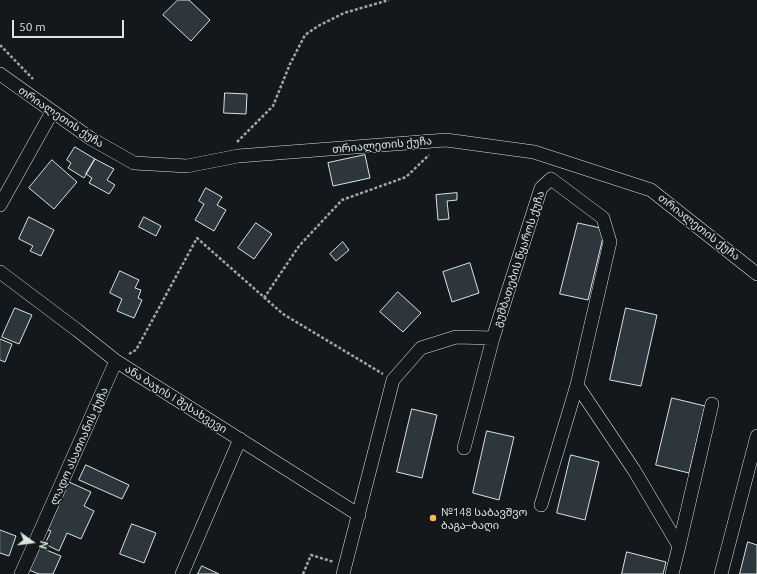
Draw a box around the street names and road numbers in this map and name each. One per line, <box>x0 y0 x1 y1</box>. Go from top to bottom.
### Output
street label: თრიალეთის ქუჩა <box>16 84 106 150</box>
street label: თრიალეთის ქუჩა <box>332 134 432 156</box>
street label: გუმბათების წყაროს ქუჩა <box>491 189 547 329</box>
street label: თრიალეთის ქუჩა <box>656 191 742 263</box>
street label: ანა ბაჯის I შესახვევი <box>122 362 230 436</box>
street label: ლადო ასათიანის ქუჩა <box>47 385 111 507</box>

